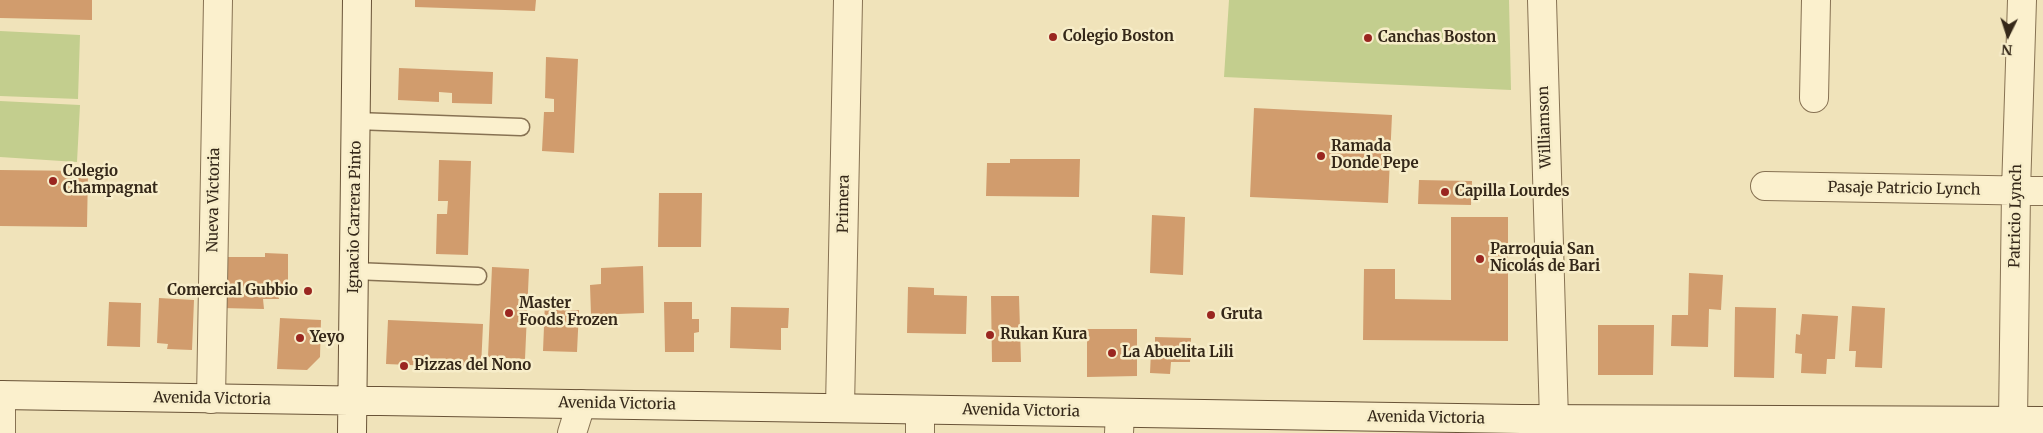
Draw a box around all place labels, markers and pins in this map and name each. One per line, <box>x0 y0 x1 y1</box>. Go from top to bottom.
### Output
place label: Colegio Boston <box>1063 28 1174 46</box>
place label: Canchas Boston <box>1378 29 1496 47</box>
marker: Colegio Boston <box>1047 31 1059 43</box>
marker: Canchas Boston <box>1362 32 1374 44</box>
place label: Ramada Donde Pepe <box>1331 138 1419 173</box>
marker: Ramada Donde Pepe <box>1315 150 1327 162</box>
place label: Colegio Champagnat <box>63 163 158 198</box>
marker: Colegio Champagnat <box>47 175 59 187</box>
place label: Capilla Lourdes <box>1455 183 1569 201</box>
marker: Capilla Lourdes <box>1439 186 1451 198</box>
place label: Parroquia San Nicolás de Bari <box>1490 241 1600 276</box>
marker: Parroquia San Nicolás de Bari <box>1474 253 1486 265</box>
place label: Comercial Gubbio <box>167 282 298 300</box>
marker: Comercial Gubbio <box>302 285 314 297</box>
place label: Master Foods Frozen <box>519 295 618 330</box>
place label: Gruta <box>1221 306 1263 324</box>
marker: Master Foods Frozen <box>503 307 515 319</box>
marker: Gruta <box>1205 309 1217 321</box>
place label: Rukan Kura <box>1000 326 1087 344</box>
place label: Yeyo <box>310 329 344 347</box>
marker: Rukan Kura <box>984 329 996 341</box>
marker: Yeyo <box>294 332 306 344</box>
place label: La Abuelita Lili <box>1122 344 1234 362</box>
marker: La Abuelita Lili <box>1106 347 1118 359</box>
place label: Pizzas del Nono <box>414 357 531 375</box>
marker: Pizzas del Nono <box>398 360 410 372</box>

